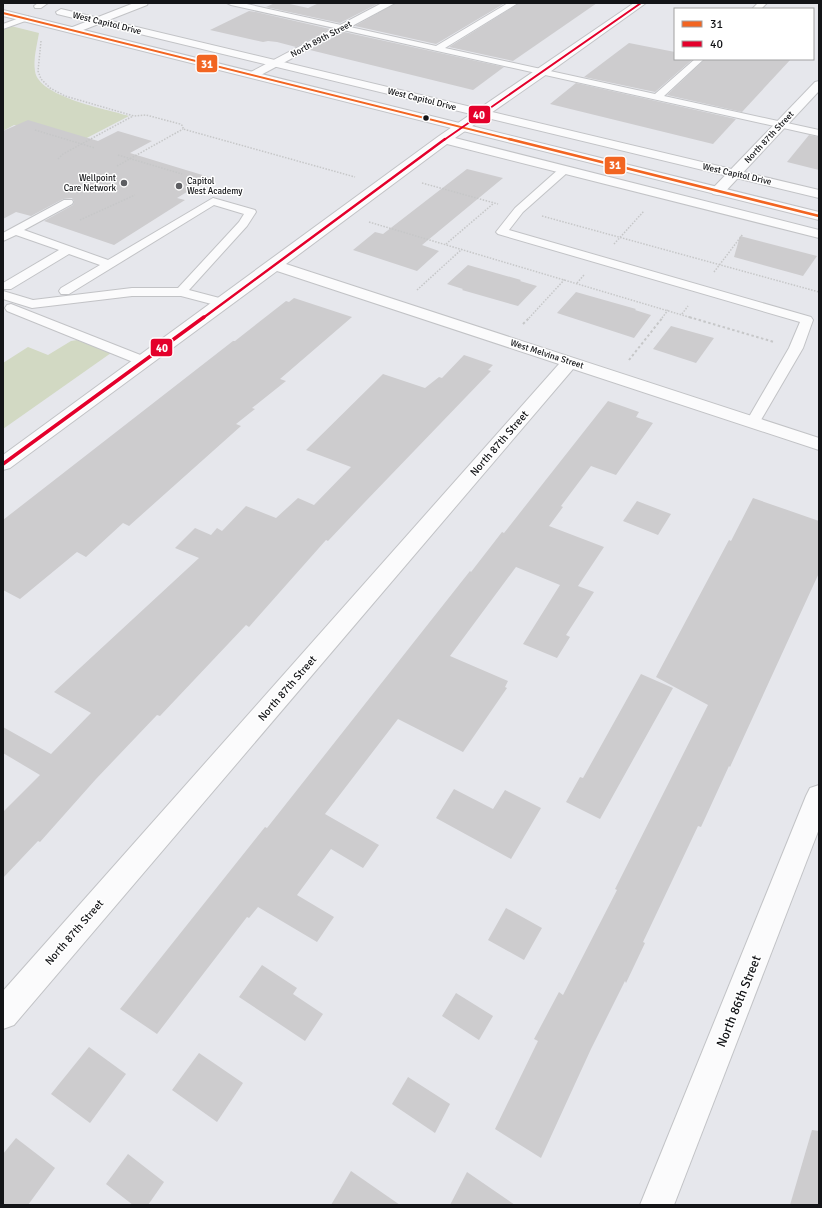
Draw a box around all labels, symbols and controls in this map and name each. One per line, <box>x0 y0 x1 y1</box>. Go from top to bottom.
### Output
legend <box>674 8 814 60</box>
street label: West Capitol Drive <box>71 10 143 37</box>
text: 31 <box>710 17 723 32</box>
street label: North 89th Street <box>289 19 354 60</box>
text: 40 <box>710 37 723 52</box>
line badge: 31 <box>196 54 218 73</box>
text: 31 <box>201 58 213 71</box>
street label: West Capitol Drive <box>386 86 458 113</box>
line badge: 40 <box>468 105 491 124</box>
text: 40 <box>473 109 485 122</box>
street label: North 87th Street <box>742 109 796 166</box>
unlabelled marker <box>421 113 431 123</box>
line badge: 31 <box>604 156 626 175</box>
text: 31 <box>609 159 621 172</box>
street label: West Capitol Drive <box>701 161 773 188</box>
place label: Wellpoint Care Network <box>64 173 116 194</box>
place label: Capitol West Academy <box>187 176 243 197</box>
marker: Wellpoint Care Network <box>119 178 129 188</box>
marker: Capitol West Academy <box>174 181 184 191</box>
street label: West Melvina Street <box>509 337 585 372</box>
line badge: 40 <box>150 338 173 357</box>
text: 40 <box>156 342 168 355</box>
street label: North 87th Street <box>467 408 531 479</box>
street label: North 87th Street <box>255 653 319 724</box>
street label: North 87th Street <box>42 897 106 968</box>
street label: North 86th Street <box>713 953 765 1050</box>

